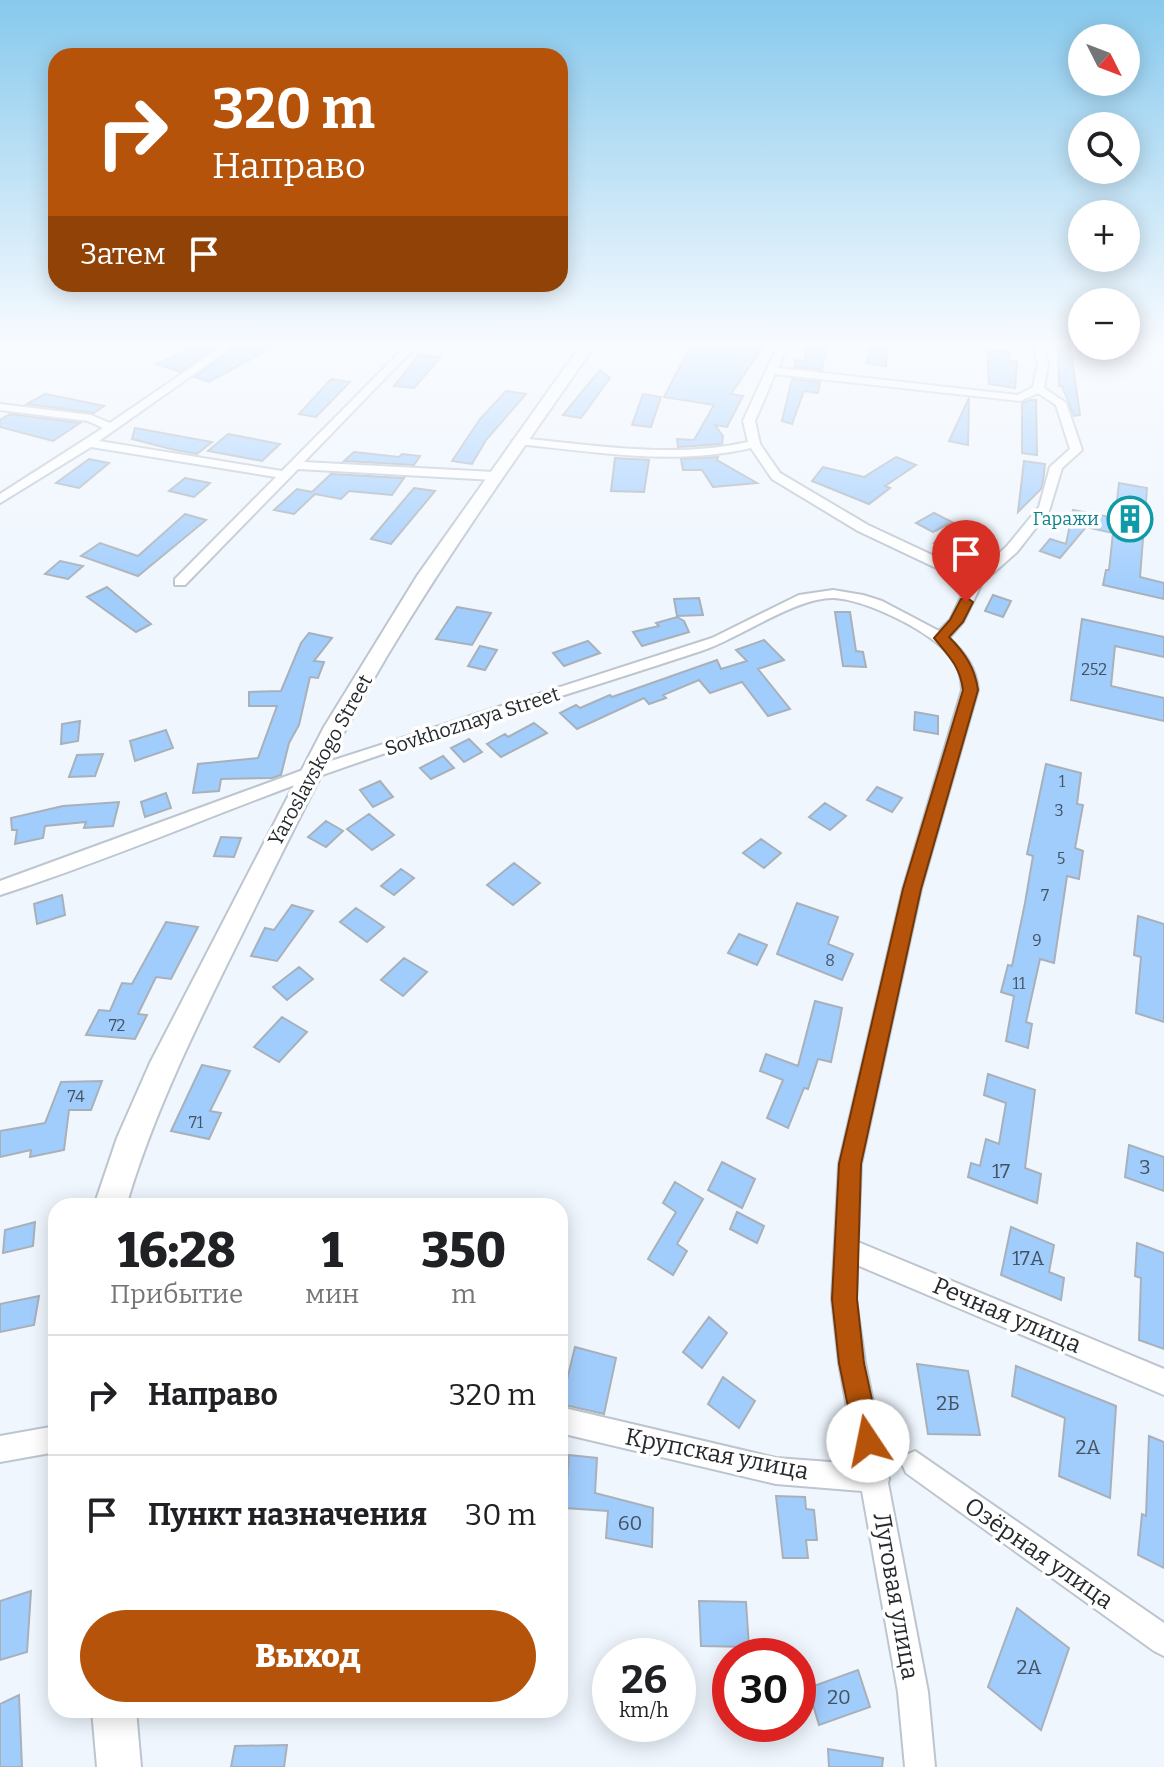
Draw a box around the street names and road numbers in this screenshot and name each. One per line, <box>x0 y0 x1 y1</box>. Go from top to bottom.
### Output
street label: Yaroslavskogo Street <box>263 670 377 850</box>
street label: Sovkhoznaya Street <box>382 681 562 761</box>
street label: Речная улица <box>929 1271 1085 1359</box>
street label: Крупская улица <box>623 1423 811 1485</box>
street label: Озёрная улица <box>959 1491 1119 1615</box>
street label: Луговая улица <box>868 1510 924 1682</box>

